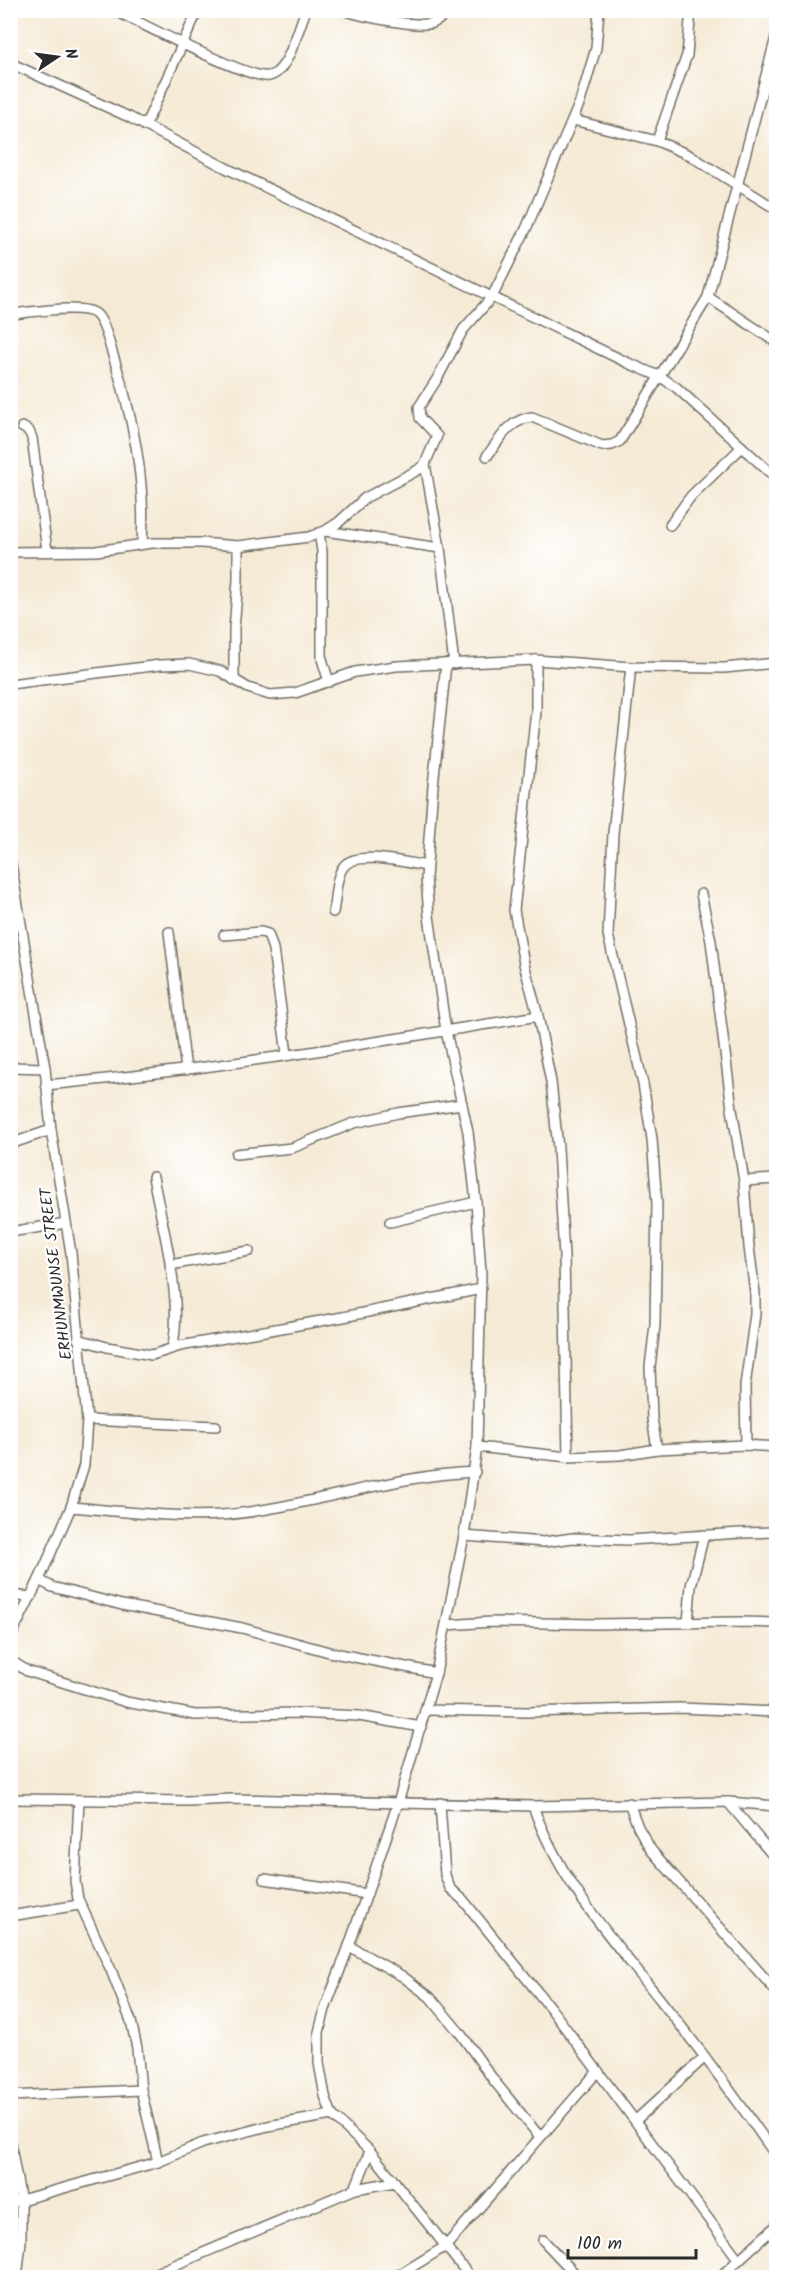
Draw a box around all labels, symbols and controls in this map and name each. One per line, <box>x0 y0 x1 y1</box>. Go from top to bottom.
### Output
north arrow <box>27 27 87 87</box>
text: N <box>57 46 83 62</box>
street label: ERHUNMWUNSE STREET <box>33 1185 79 1361</box>
scale bar <box>568 2222 696 2260</box>
text: 100 m <box>577 2230 622 2259</box>

